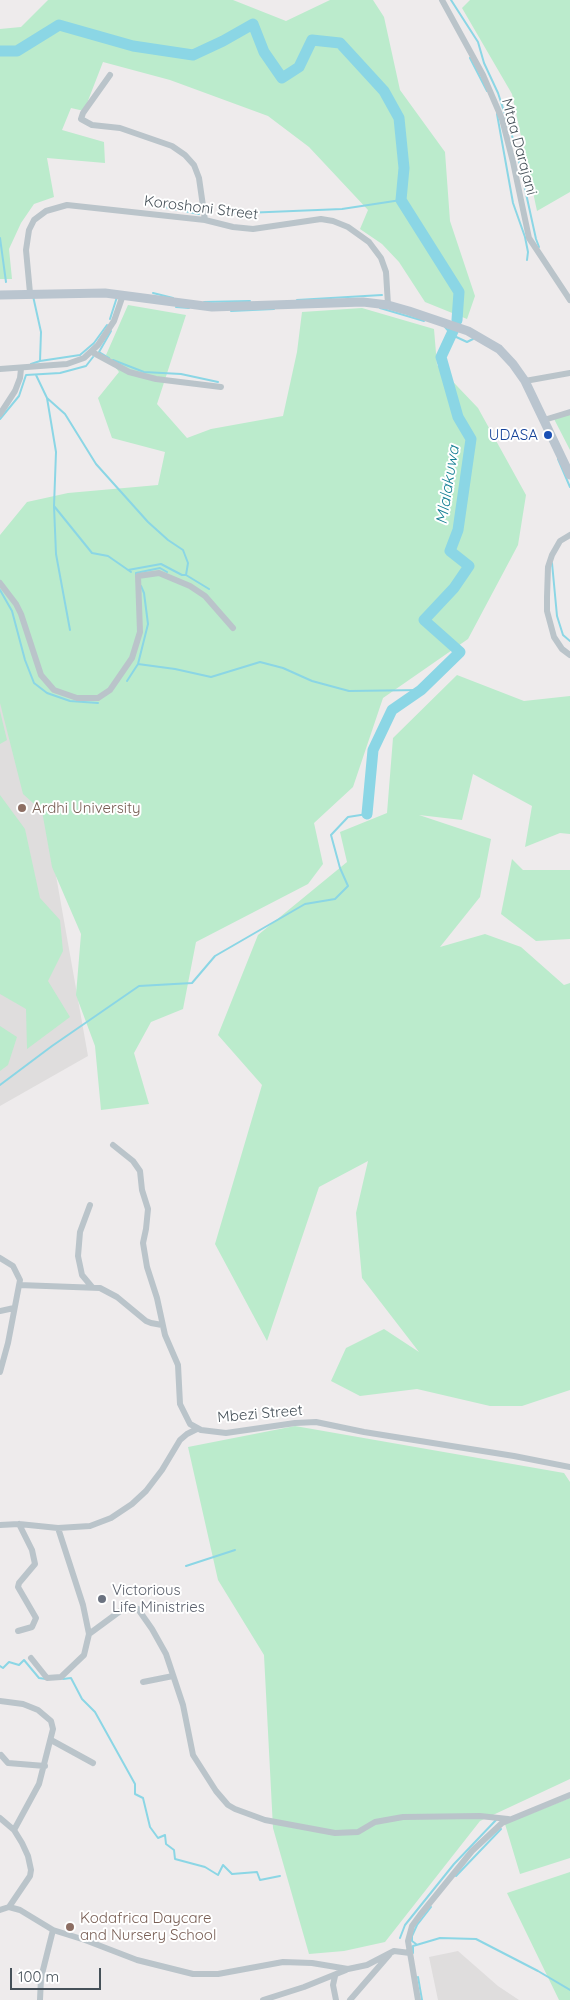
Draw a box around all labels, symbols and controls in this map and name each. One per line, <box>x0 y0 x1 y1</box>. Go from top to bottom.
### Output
street label: Mtaa Darajani <box>497 97 541 197</box>
street label: Koroshoni Street <box>143 192 259 224</box>
place label: UDASA <box>489 426 538 444</box>
marker: UDASA <box>542 429 554 441</box>
water label: Mlalakuwa <box>432 444 464 526</box>
place label: Ardhi University <box>32 799 141 817</box>
marker: Ardhi University <box>16 802 28 814</box>
street label: Mbezi Street <box>217 1401 303 1427</box>
place label: Victorious Life Ministries <box>112 1581 205 1616</box>
marker: Victorious Life Ministries <box>96 1593 108 1605</box>
place label: Kodafrica Daycare and Nursery School <box>80 1909 216 1944</box>
marker: Kodafrica Daycare and Nursery School <box>64 1921 76 1933</box>
scale bar <box>12 1958 104 1990</box>
text: 100 m <box>18 1967 59 1986</box>

